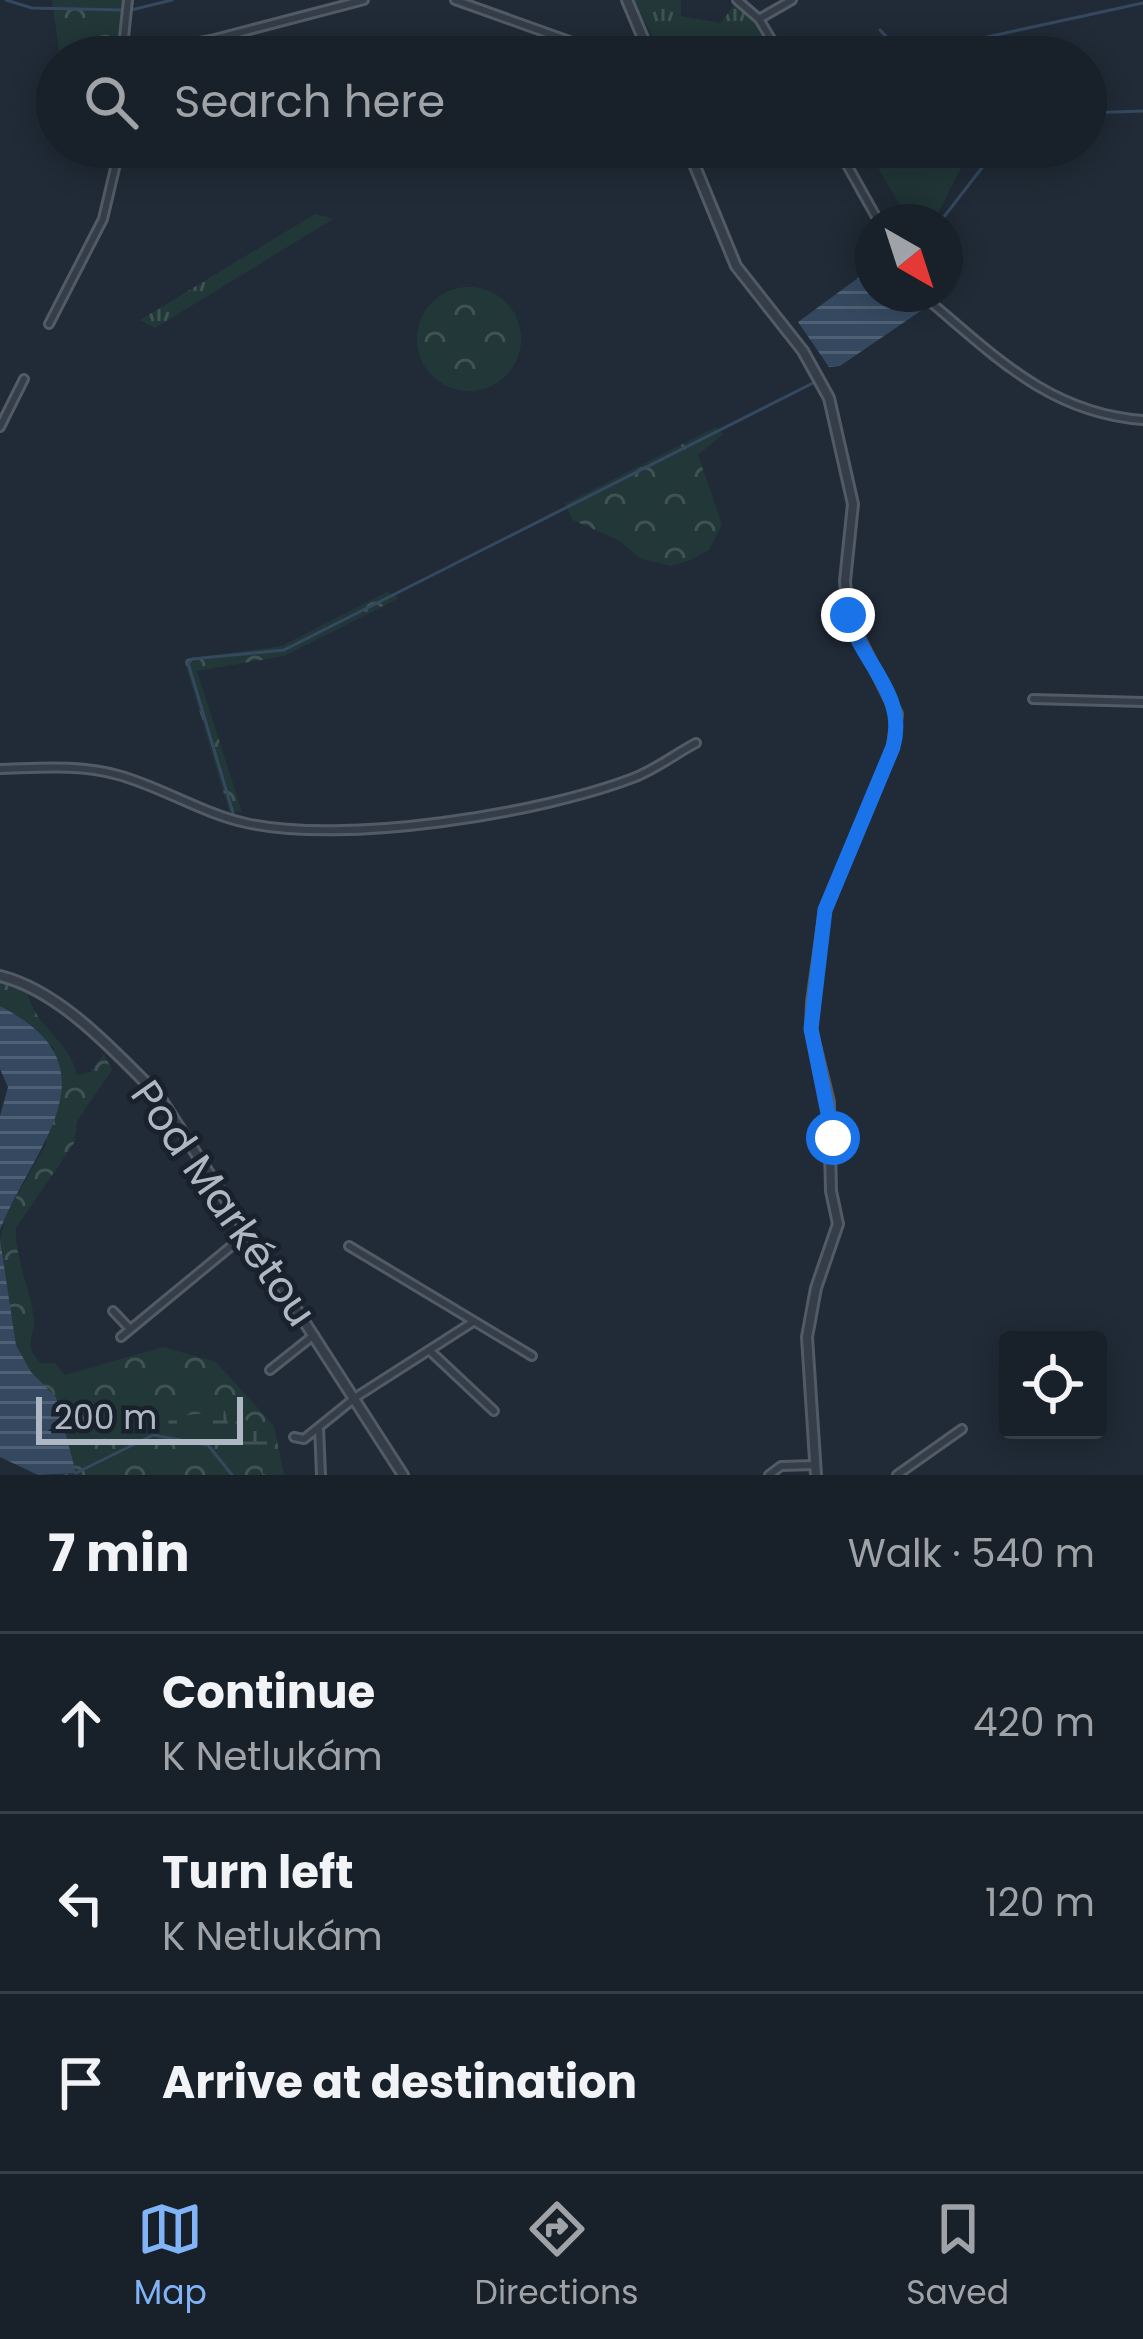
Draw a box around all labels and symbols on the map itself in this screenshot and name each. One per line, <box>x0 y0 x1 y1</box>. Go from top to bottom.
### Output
north arrow <box>855 204 963 312</box>
route end <box>821 588 875 642</box>
street label: Pod Markétou <box>117 1069 330 1338</box>
route start <box>806 1111 860 1165</box>
scale bar <box>36 1391 243 1444</box>

